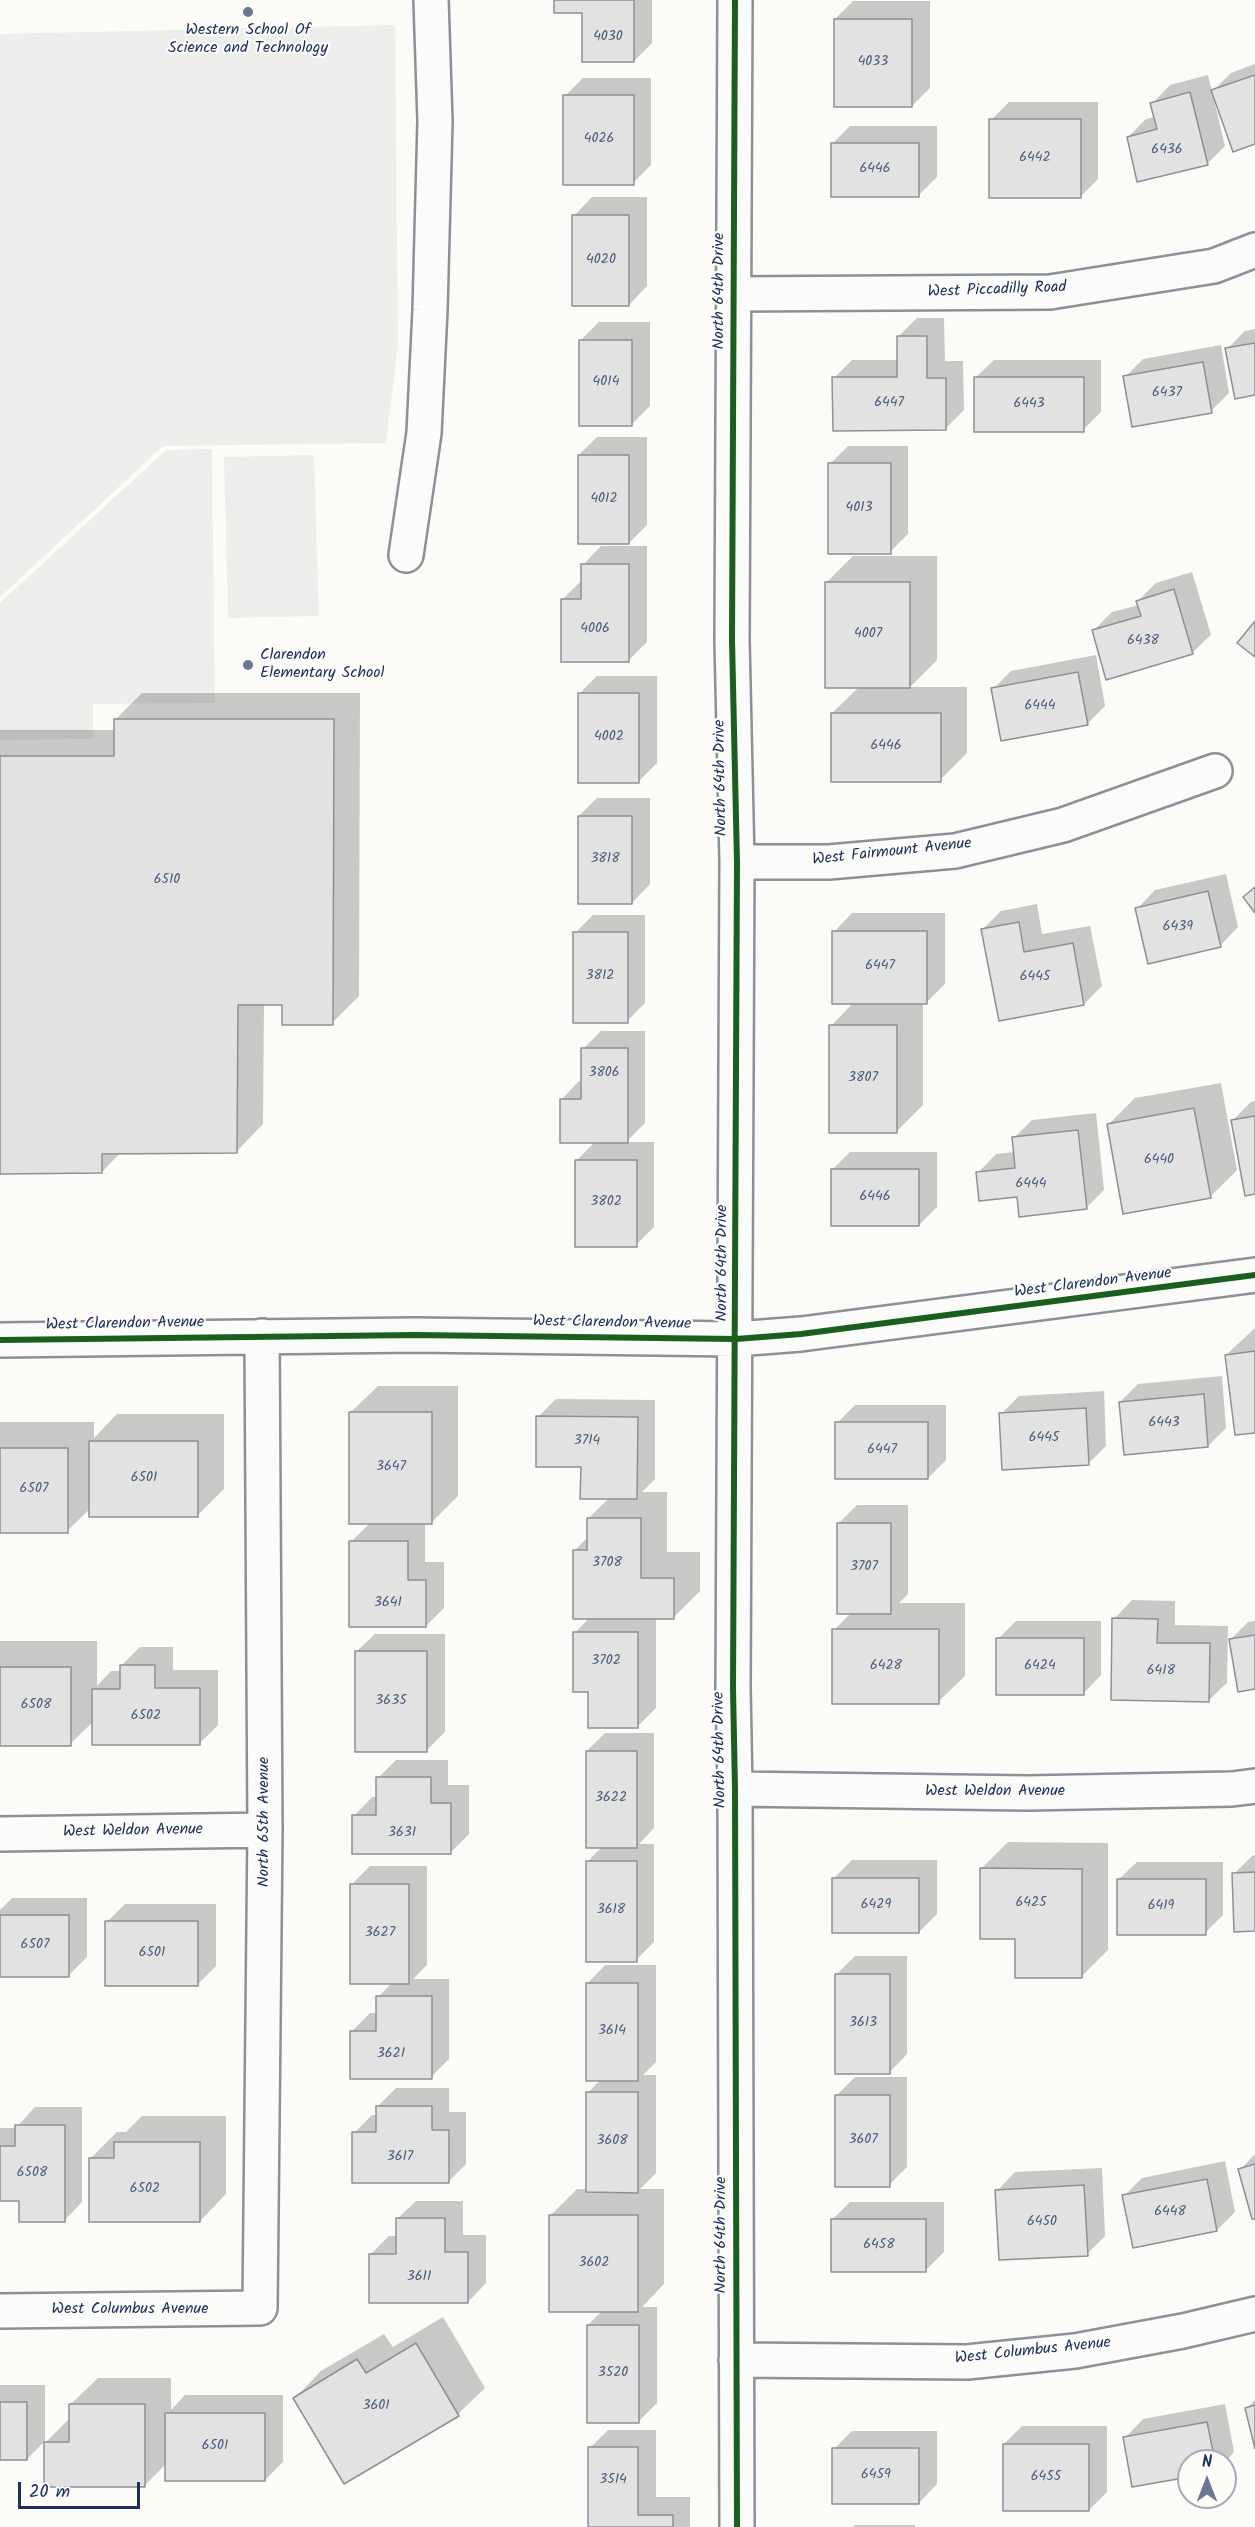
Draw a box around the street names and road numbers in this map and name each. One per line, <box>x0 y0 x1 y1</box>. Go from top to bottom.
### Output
street label: North 64th Drive <box>710 233 730 349</box>
street label: West Piccadilly Road <box>927 279 1067 303</box>
street label: North 64th Drive <box>711 719 733 837</box>
street label: West Fairmount Avenue <box>811 835 973 871</box>
street label: North 64th Drive <box>713 1205 733 1321</box>
street label: West Clarendon Avenue <box>1013 1265 1173 1303</box>
street label: West Clarendon Avenue <box>533 1313 691 1335</box>
street label: West Clarendon Avenue <box>46 1314 204 1336</box>
street label: North 64th Drive <box>710 1691 732 1809</box>
street label: North 65th Avenue <box>255 1757 275 1887</box>
street label: West Weldon Avenue <box>925 1782 1065 1802</box>
street label: West Weldon Avenue <box>63 1821 203 1843</box>
street label: North 64th Drive <box>712 2177 732 2293</box>
street label: West Columbus Avenue <box>52 2300 208 2320</box>
street label: West Columbus Avenue <box>954 2334 1112 2370</box>

